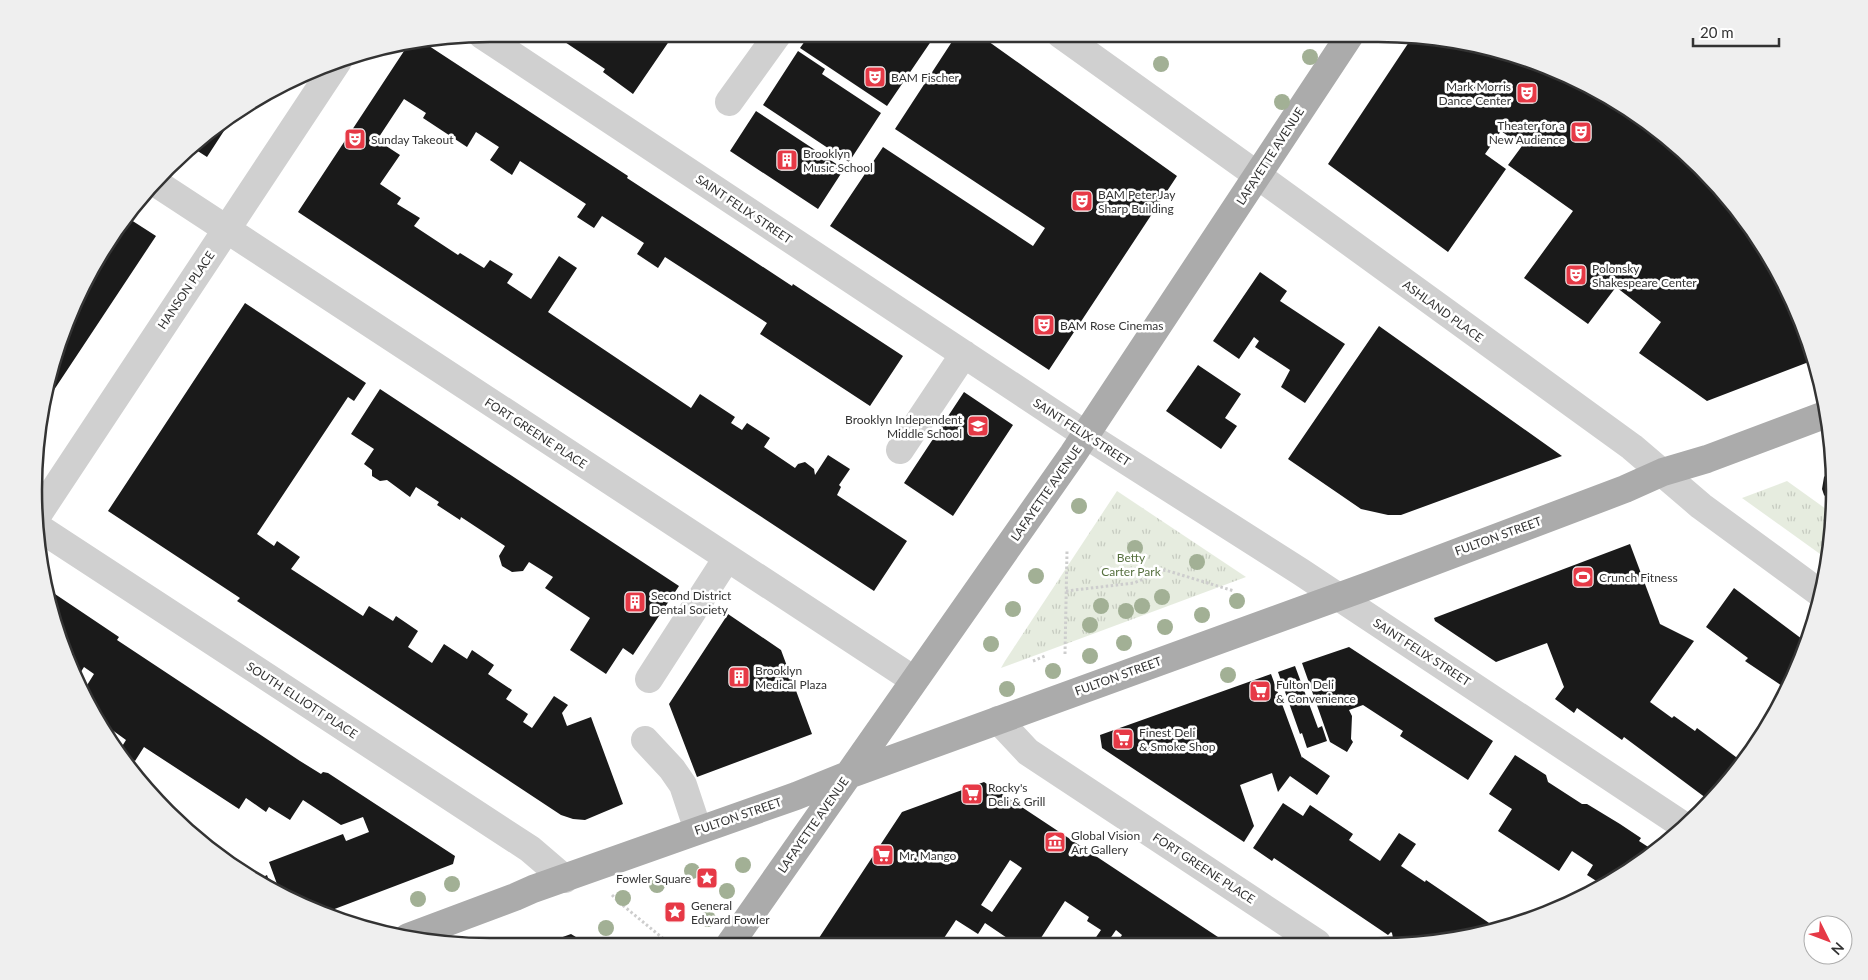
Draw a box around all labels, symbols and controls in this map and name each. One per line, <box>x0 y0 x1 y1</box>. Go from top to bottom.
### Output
scale bar <box>1693 15 1779 47</box>
text: 20 m <box>1700 23 1734 41</box>
theatre icon: BAM Fischer <box>863 65 887 89</box>
place label: BAM Fischer <box>891 70 960 85</box>
place label: Mark Morris Dance Center <box>1439 79 1512 108</box>
theatre icon: Mark Morris Dance Center <box>1515 81 1539 105</box>
street label: LAFAYETTE AVENUE <box>1233 104 1307 208</box>
place label: Theater for a New Audience <box>1489 118 1565 147</box>
theatre icon: Theater for a New Audience <box>1569 120 1593 144</box>
theatre icon: Sunday Takeout <box>343 127 367 151</box>
place label: Sunday Takeout <box>371 132 454 147</box>
place label: Brooklyn Music School <box>803 146 873 175</box>
building icon: Brooklyn Music School <box>775 148 799 172</box>
street label: SAINT FELIX STREET <box>693 171 795 247</box>
place label: BAM Peter Jay Sharp Building <box>1098 187 1176 216</box>
theatre icon: BAM Peter Jay Sharp Building <box>1070 189 1094 213</box>
street label: HANSON PLACE <box>154 248 218 332</box>
place label: Polonsky Shakespeare Center <box>1592 261 1697 290</box>
theatre icon: Polonsky Shakespeare Center <box>1564 263 1588 287</box>
street label: ASHLAND PLACE <box>1400 277 1486 345</box>
theatre icon: BAM Rose Cinemas <box>1032 313 1056 337</box>
place label: BAM Rose Cinemas <box>1060 318 1163 333</box>
street label: FORT GREENE PLACE <box>482 394 590 472</box>
street label: SAINT FELIX STREET <box>1031 395 1133 469</box>
place label: Brooklyn Independent Middle School <box>845 412 963 441</box>
school or university icon: Brooklyn Independent Middle School <box>966 414 990 438</box>
street label: LAFAYETTE AVENUE <box>1007 442 1085 544</box>
street label: FULTON STREET <box>1453 513 1543 559</box>
park label: Betty Carter Park <box>1101 550 1162 579</box>
sports icon: Crunch Fitness <box>1571 565 1595 589</box>
place label: Crunch Fitness <box>1599 570 1678 585</box>
place label: Second District Dental Society <box>651 588 732 617</box>
building icon: Second District Dental Society <box>623 590 647 614</box>
street label: SAINT FELIX STREET <box>1371 615 1473 689</box>
street label: FULTON STREET <box>1073 653 1163 699</box>
street label: SOUTH ELLIOTT PLACE <box>244 659 360 742</box>
place label: Brooklyn Medical Plaza <box>755 663 827 692</box>
building icon: Brooklyn Medical Plaza <box>727 665 751 689</box>
place label: Fulton Deli & Convenience <box>1276 677 1356 706</box>
supermarket icon: Fulton Deli & Convenience <box>1248 679 1272 703</box>
place label: Finest Deli & Smoke Shop <box>1139 725 1216 754</box>
supermarket icon: Finest Deli & Smoke Shop <box>1111 727 1135 751</box>
street label: LAFAYETTE AVENUE <box>774 774 852 876</box>
place label: Rocky's Deli & Grill <box>988 780 1045 809</box>
supermarket icon: Rocky's Deli & Grill <box>960 782 984 806</box>
street label: FULTON STREET <box>692 794 784 838</box>
place label: Global Vision Art Gallery <box>1071 828 1140 857</box>
street label: FORT GREENE PLACE <box>1150 829 1258 907</box>
museum icon: Global Vision Art Gallery <box>1043 830 1067 854</box>
supermarket icon: Mr. Mango <box>871 843 895 867</box>
place label: Mr. Mango <box>899 848 957 863</box>
place icon: Fowler Square <box>695 866 719 890</box>
place label: Fowler Square <box>616 871 691 886</box>
place label: General Edward Fowler <box>691 898 770 927</box>
place icon: General Edward Fowler <box>663 900 687 924</box>
north arrow <box>1803 915 1853 965</box>
text: N <box>1828 939 1848 959</box>

